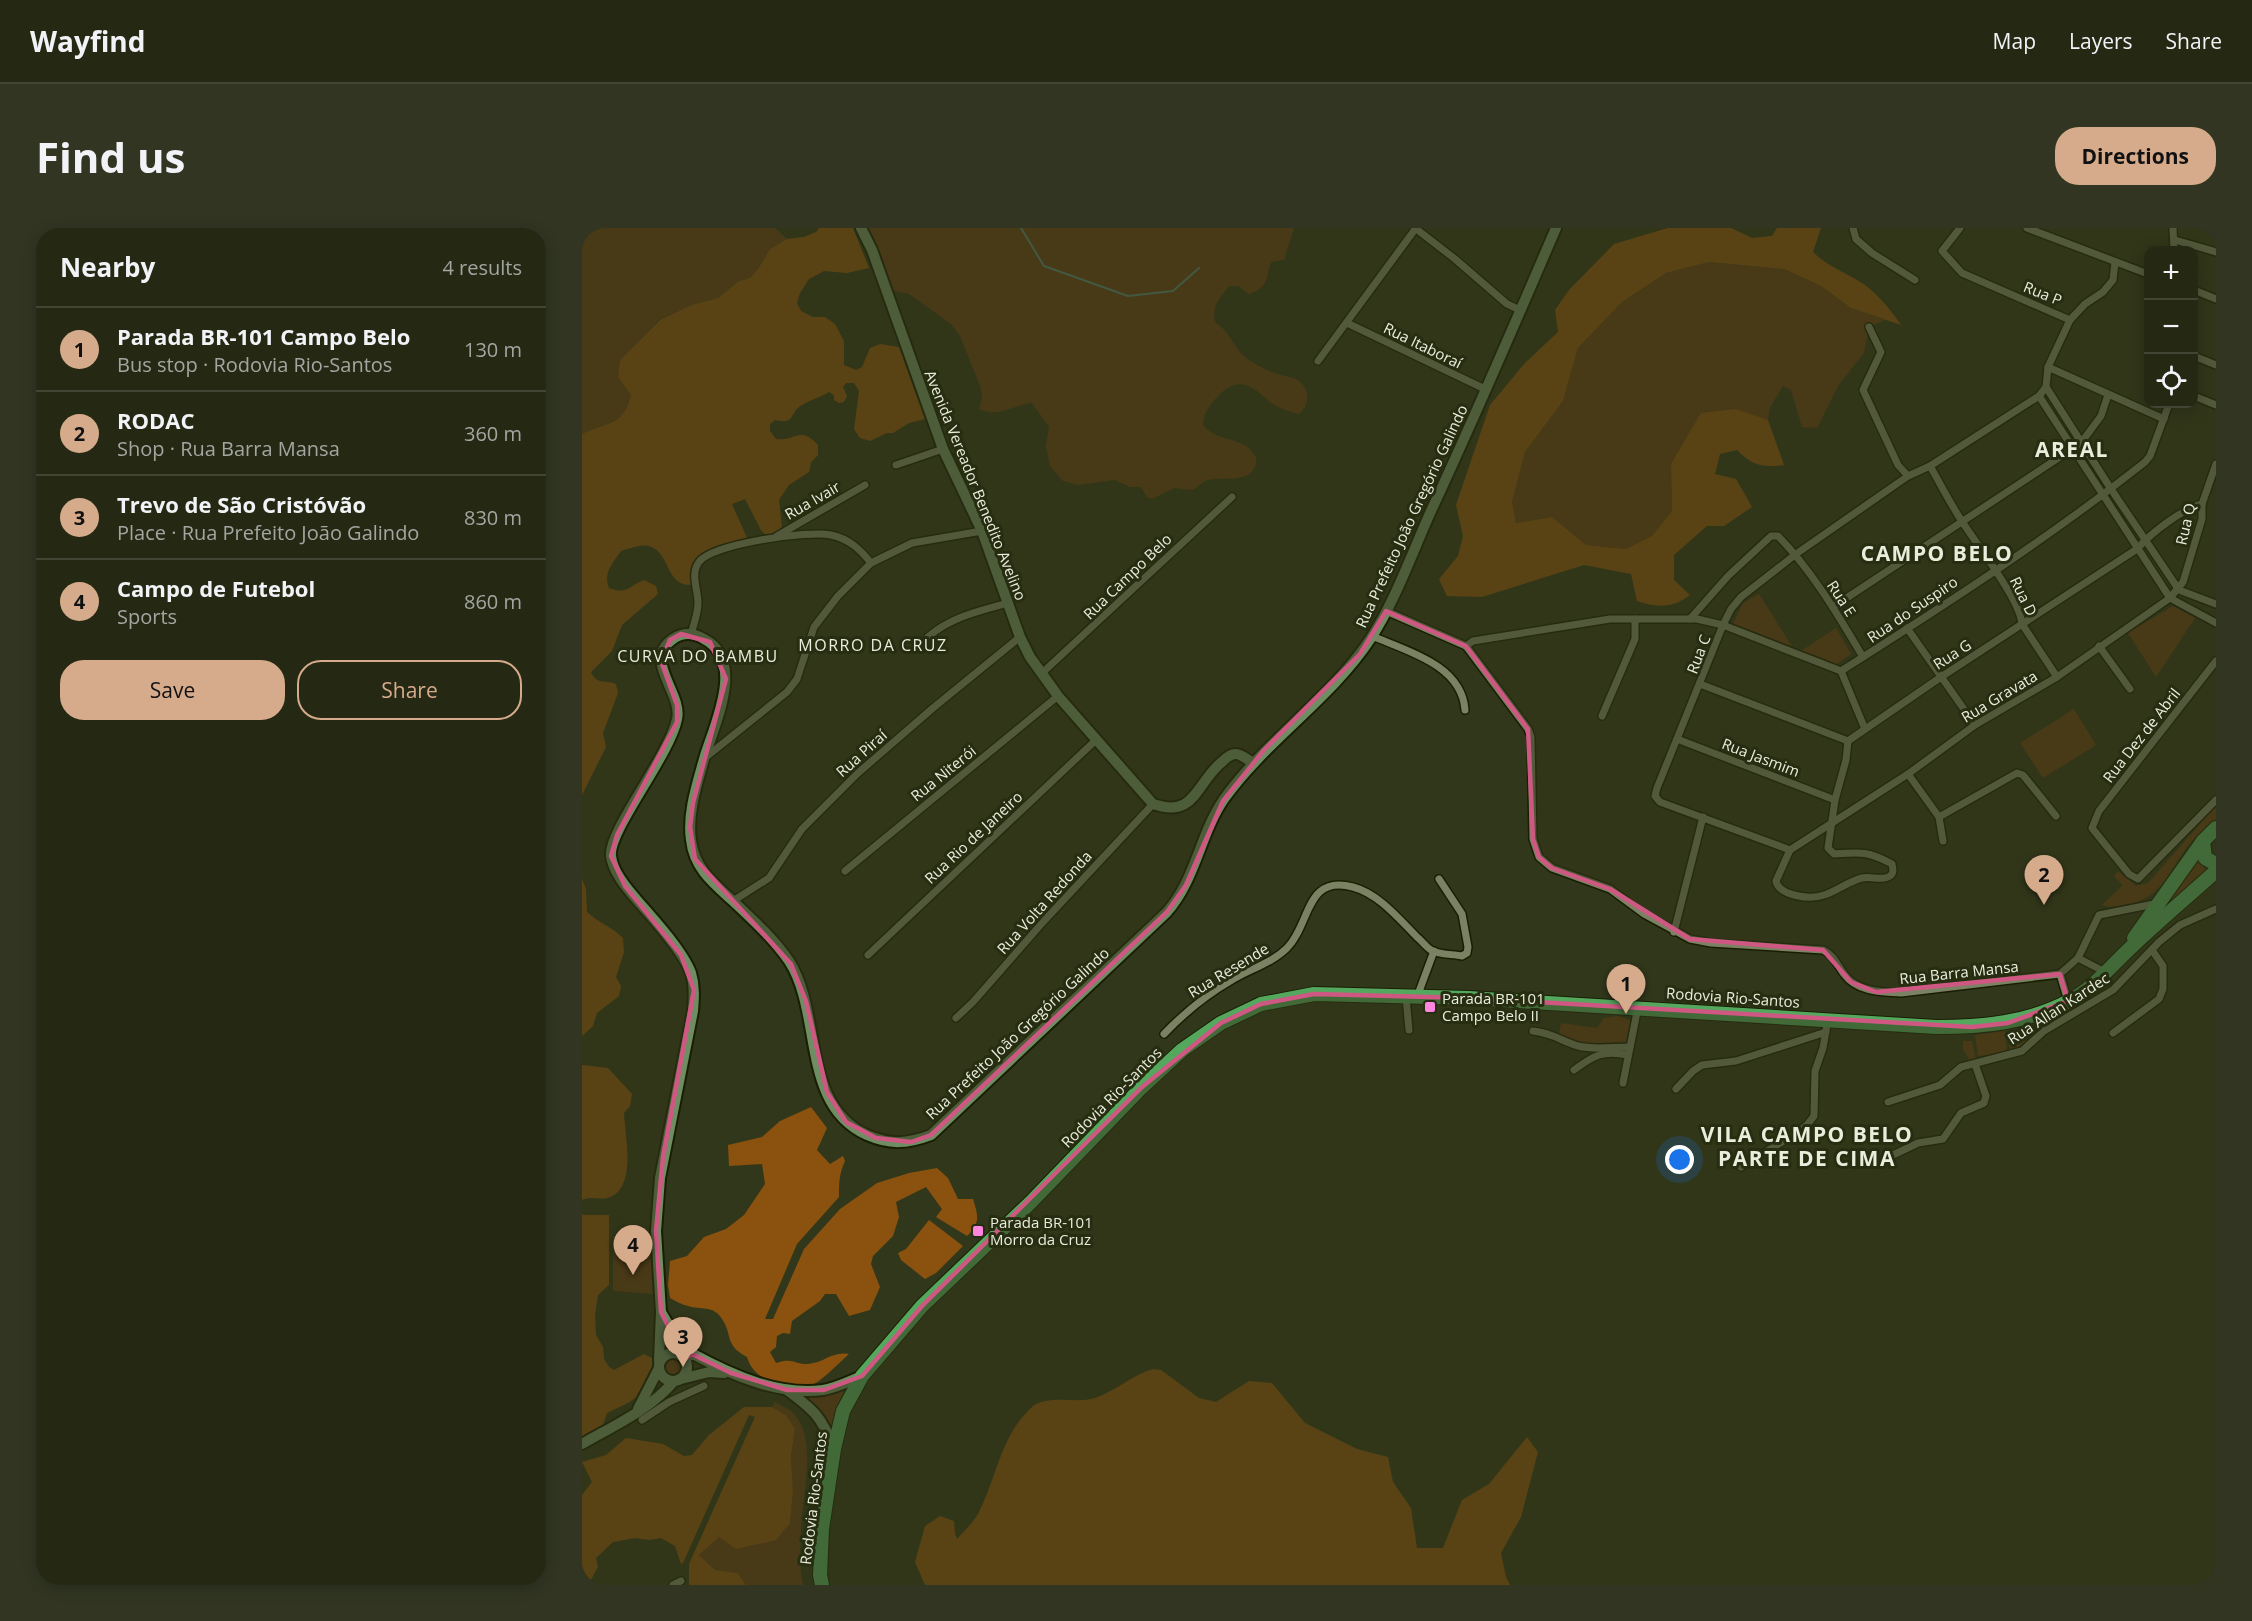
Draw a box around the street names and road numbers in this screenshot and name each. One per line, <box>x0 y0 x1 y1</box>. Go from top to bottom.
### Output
street label: Rua P <box>2021 276 2065 310</box>
street label: Rua Itaboraí <box>1380 317 1467 373</box>
street label: Avenida Vereador Benedito Avelino <box>921 367 1031 603</box>
street label: Rua Prefeito João Gregório Galindo <box>1350 401 1472 631</box>
street label: Rua Ivair <box>781 476 843 524</box>
street label: Rua Q <box>2170 501 2200 547</box>
street label: Rua Campo Belo <box>1079 529 1175 623</box>
street label: Rua do Suspiro <box>1863 571 1961 647</box>
street label: Rua D <box>2006 573 2042 619</box>
street label: Rua E <box>1823 576 1861 620</box>
street label: Rua C <box>1681 632 1715 676</box>
street label: Rua G <box>1929 634 1975 674</box>
street label: Rua Gravata <box>1957 665 2041 727</box>
street label: Rua Dez de Abril <box>2098 684 2184 786</box>
street label: Rua Piraí <box>831 724 892 781</box>
street label: Rua Jasmim <box>1719 733 1803 781</box>
street label: Rua Niterói <box>906 741 980 805</box>
street label: Rua Rio de Janeiro <box>920 786 1026 888</box>
street label: Rua Volta Redonda <box>992 846 1096 958</box>
street label: Rua Resende <box>1184 938 1272 1002</box>
street label: Rua Prefeito João Gregório Galindo <box>921 943 1113 1123</box>
street label: Rua Barra Mansa <box>1898 956 2020 988</box>
street label: Rua Allan Kardec <box>2003 968 2113 1048</box>
street label: Rodovia Rio-Santos <box>1665 982 1801 1012</box>
street label: Rodovia Rio-Santos <box>1056 1042 1166 1152</box>
street label: Rodovia Rio-Santos <box>795 1430 831 1566</box>

